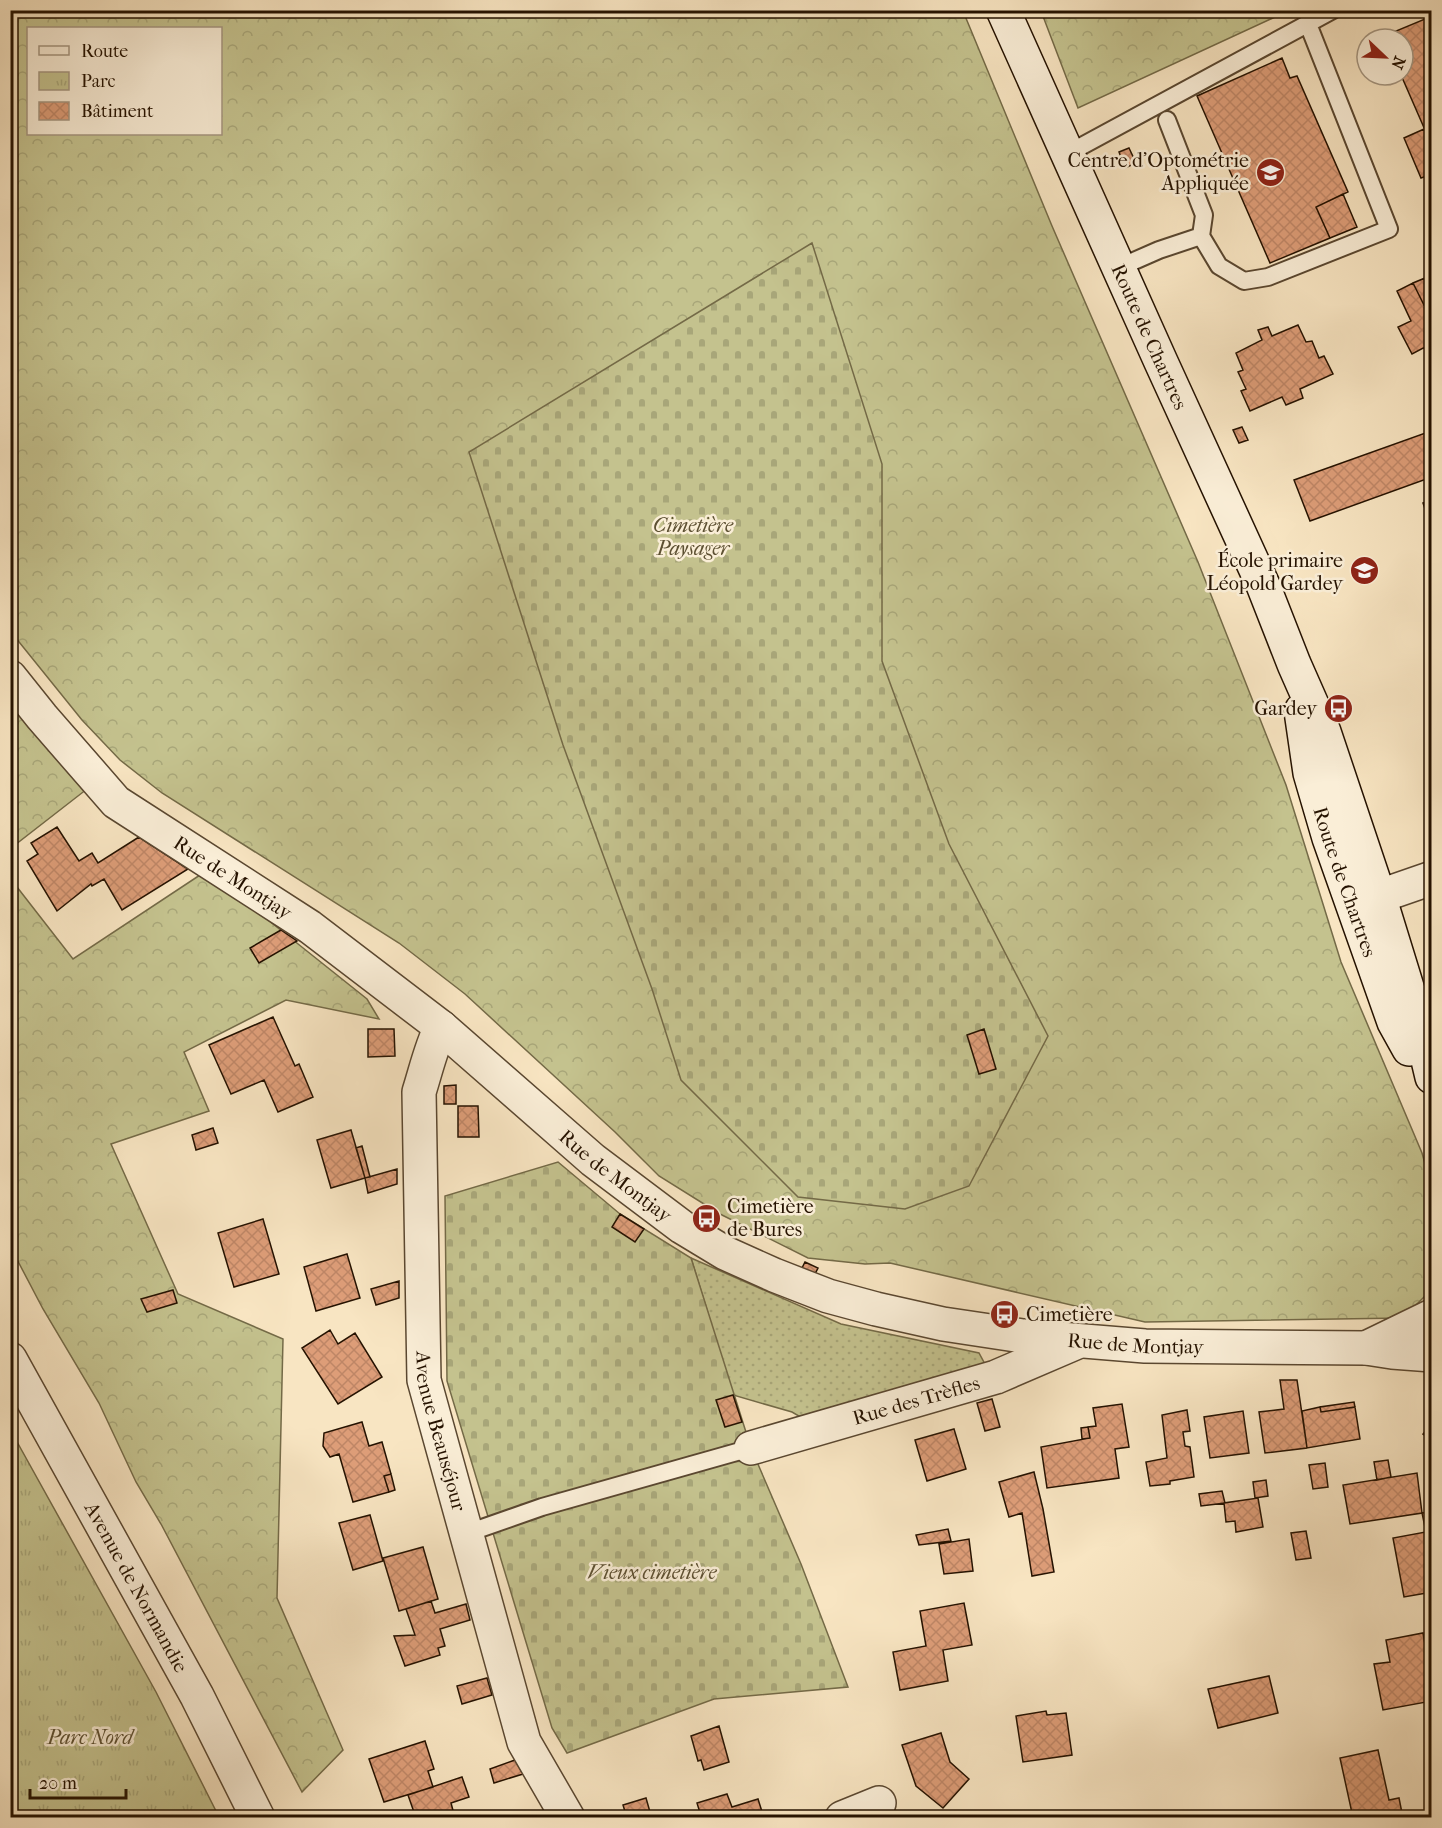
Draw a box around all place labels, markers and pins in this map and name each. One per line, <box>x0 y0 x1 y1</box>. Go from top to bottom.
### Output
place label: Centre d'Optométrie Appliquée <box>1067 149 1249 195</box>
school or university icon: Centre d'Optométrie Appliquée <box>1254 156 1286 188</box>
place label: École primaire Léopold Gardey <box>1207 548 1344 595</box>
school or university icon: École primaire Léopold Gardey <box>1348 555 1380 587</box>
bus stop icon: Gardey <box>1322 692 1354 724</box>
place label: Gardey <box>1254 697 1318 720</box>
place label: Cimetière de Bures <box>727 1195 814 1241</box>
bus stop icon: Cimetière de Bures <box>690 1202 722 1234</box>
bus stop icon: Cimetière <box>989 1298 1021 1330</box>
place label: Cimetière <box>1026 1303 1113 1326</box>

